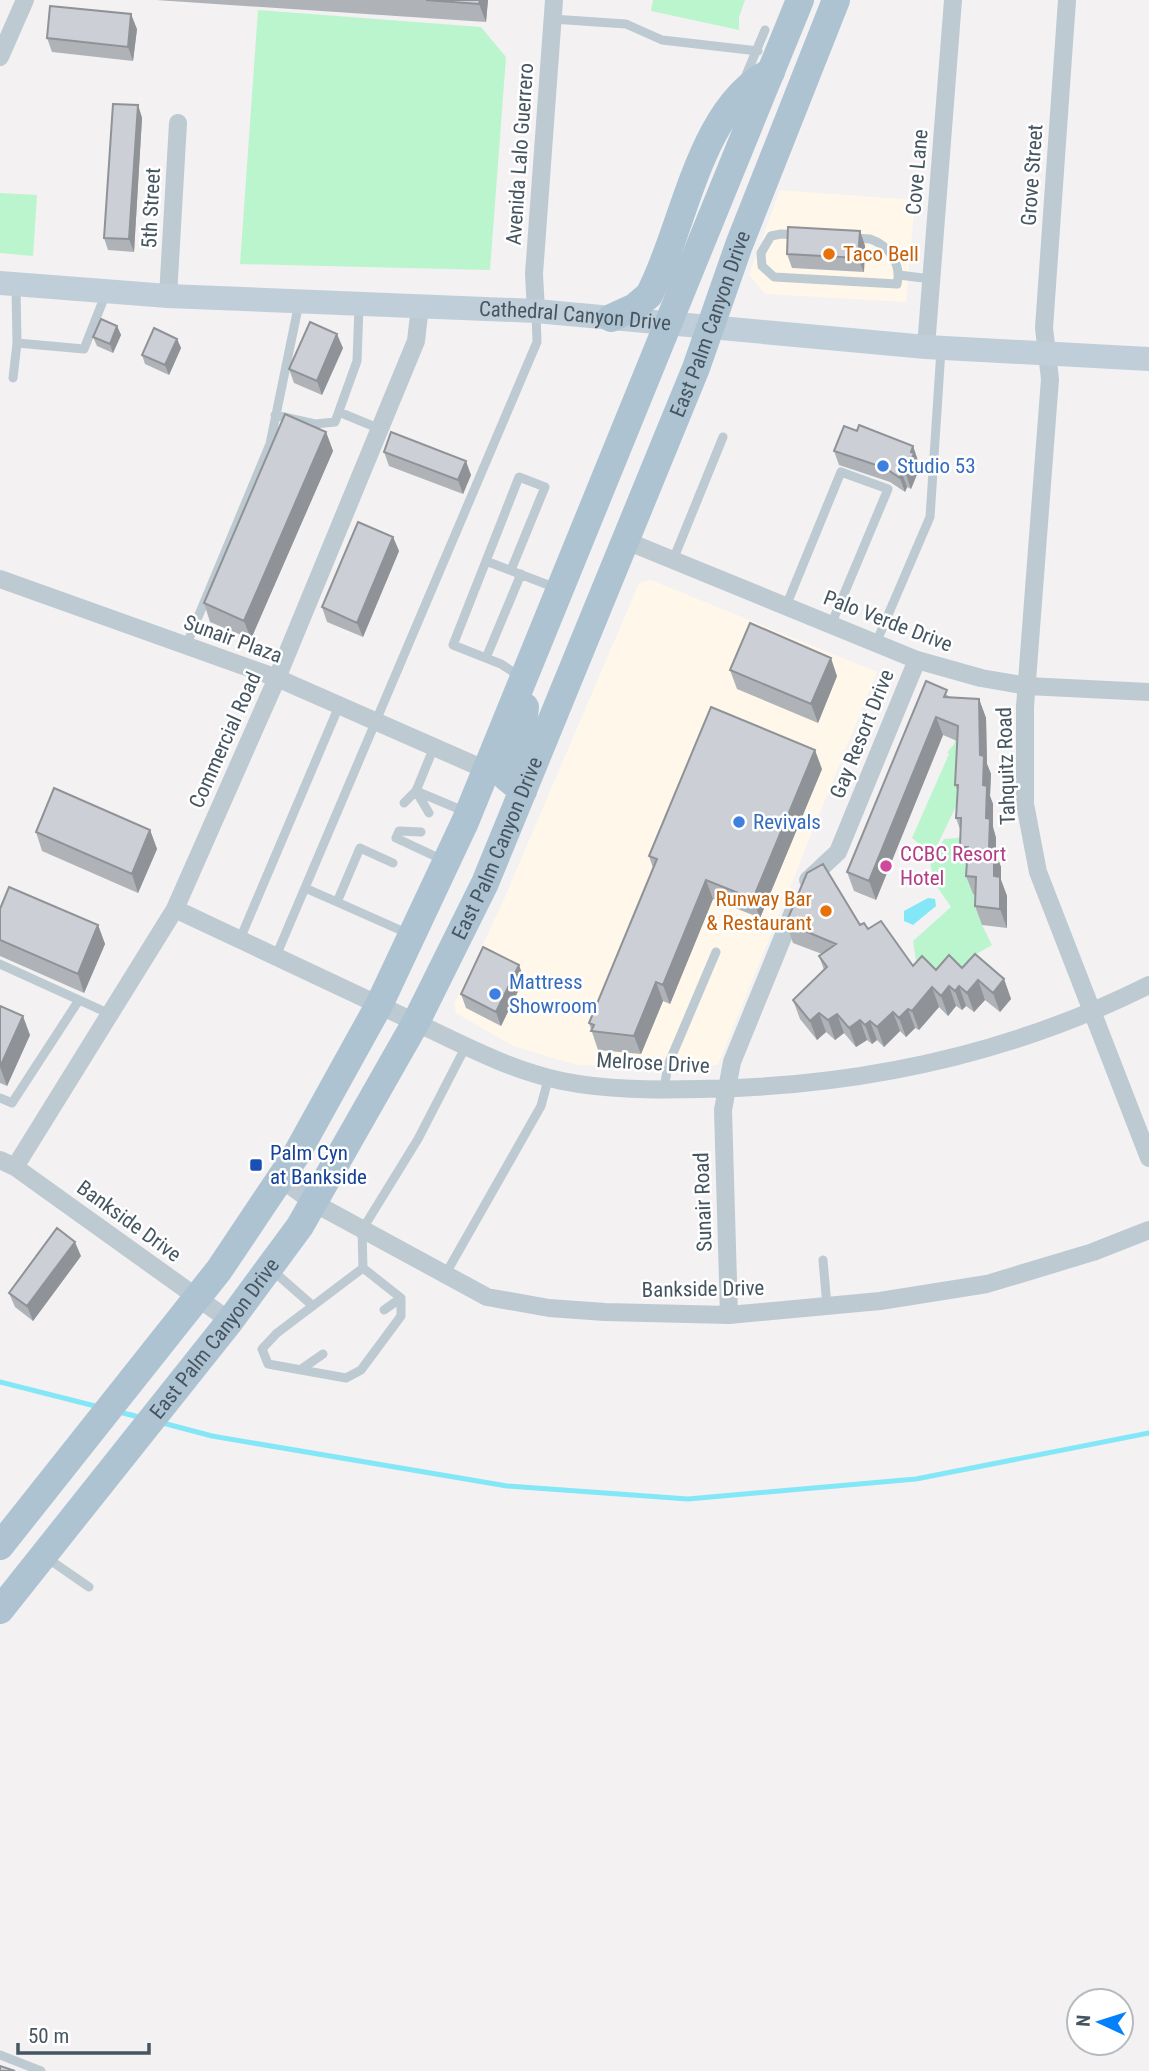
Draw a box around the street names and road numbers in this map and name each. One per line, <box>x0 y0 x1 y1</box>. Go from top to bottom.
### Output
street label: Avenida Lalo Guerrero <box>502 62 538 246</box>
street label: Grove Street <box>1016 123 1048 227</box>
street label: Cove Lane <box>901 128 933 216</box>
street label: 5th Street <box>137 167 165 249</box>
street label: East Palm Canyon Drive <box>665 227 755 421</box>
street label: Cathedral Canyon Drive <box>478 297 672 335</box>
street label: Palo Verde Drive <box>820 585 956 657</box>
street label: Sunair Plaza <box>180 610 286 668</box>
street label: Gay Resort Drive <box>825 666 899 802</box>
street label: Commercial Road <box>184 668 266 812</box>
street label: Tahquitz Road <box>992 707 1020 825</box>
street label: East Palm Canyon Drive <box>447 753 547 943</box>
street label: Melrose Drive <box>596 1048 710 1078</box>
street label: Sunair Road <box>689 1152 717 1252</box>
street label: Bankside Drive <box>72 1175 186 1267</box>
street label: East Palm Canyon Drive <box>145 1253 284 1424</box>
street label: Bankside Drive <box>642 1276 765 1302</box>

